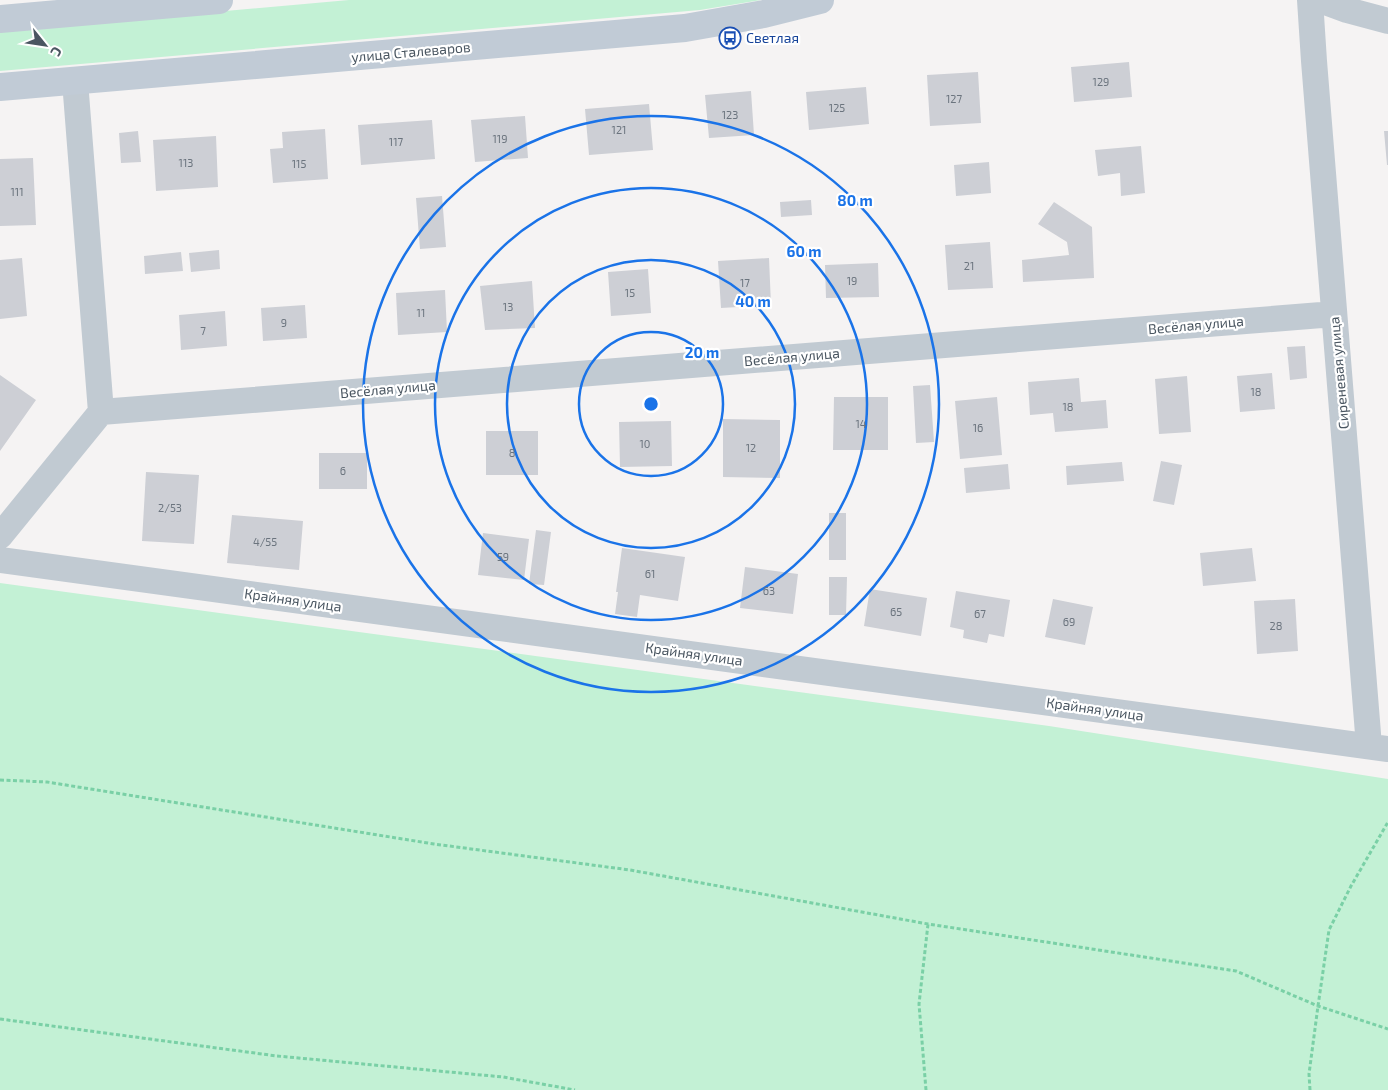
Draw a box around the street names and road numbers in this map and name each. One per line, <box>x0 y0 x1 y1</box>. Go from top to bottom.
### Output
street label: улица Сталеваров <box>351 38 471 65</box>
street label: Весёлая улица <box>1147 312 1245 337</box>
street label: Сиреневая улица <box>1325 316 1352 430</box>
street label: Весёлая улица <box>743 344 841 369</box>
street label: Весёлая улица <box>339 376 437 401</box>
street label: Крайняя улица <box>243 584 343 615</box>
street label: Крайняя улица <box>644 638 744 669</box>
street label: Крайняя улица <box>1045 693 1145 724</box>

